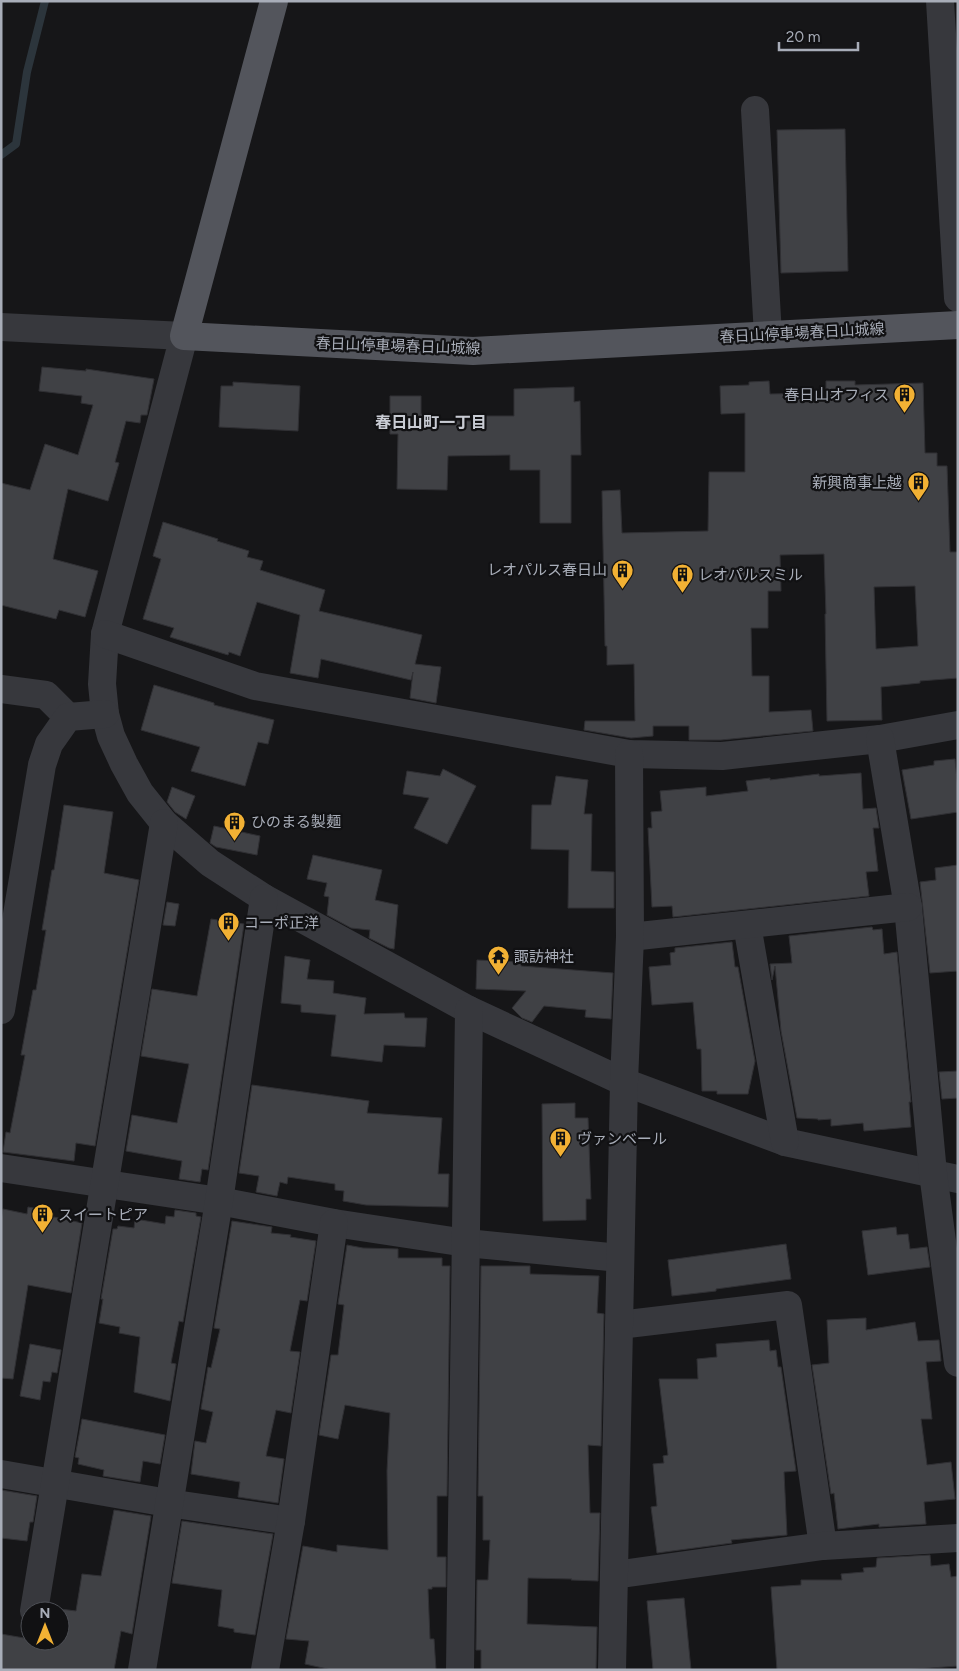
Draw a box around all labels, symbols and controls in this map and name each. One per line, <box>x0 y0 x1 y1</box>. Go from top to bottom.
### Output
scale bar <box>779 20 858 52</box>
text: 20 m <box>786 28 820 46</box>
street label: 春日山停車場春日山城線 <box>719 320 885 346</box>
street label: 春日山停車場春日山城線 <box>315 334 481 358</box>
building icon: 春日山オフィス <box>893 383 917 414</box>
place label: 春日山オフィス <box>784 386 889 404</box>
district label: 春日山町一丁目 <box>375 413 487 432</box>
building icon: 新興商事上越 <box>906 471 930 502</box>
place label: 新興商事上越 <box>812 474 902 492</box>
building icon: レオパルス春日山 <box>611 558 635 589</box>
place label: レオパルス春日山 <box>487 561 607 579</box>
building icon: レオパルスミル <box>670 563 694 594</box>
place label: レオパルスミル <box>698 566 803 584</box>
building icon: ひのまる製麺 <box>223 810 247 841</box>
place label: ひのまる製麺 <box>251 813 341 831</box>
building icon: コーポ正洋 <box>216 911 240 942</box>
place label: コーポ正洋 <box>244 914 319 932</box>
temple icon: 諏訪神社 <box>486 945 510 976</box>
place label: 諏訪神社 <box>514 948 574 966</box>
building icon: ヴァンベール <box>549 1127 573 1158</box>
place label: ヴァンベール <box>577 1130 667 1148</box>
building icon: スイートピア <box>30 1203 54 1234</box>
place label: スイートピア <box>58 1206 148 1224</box>
north arrow <box>20 1601 70 1651</box>
text: N <box>40 1605 50 1622</box>

